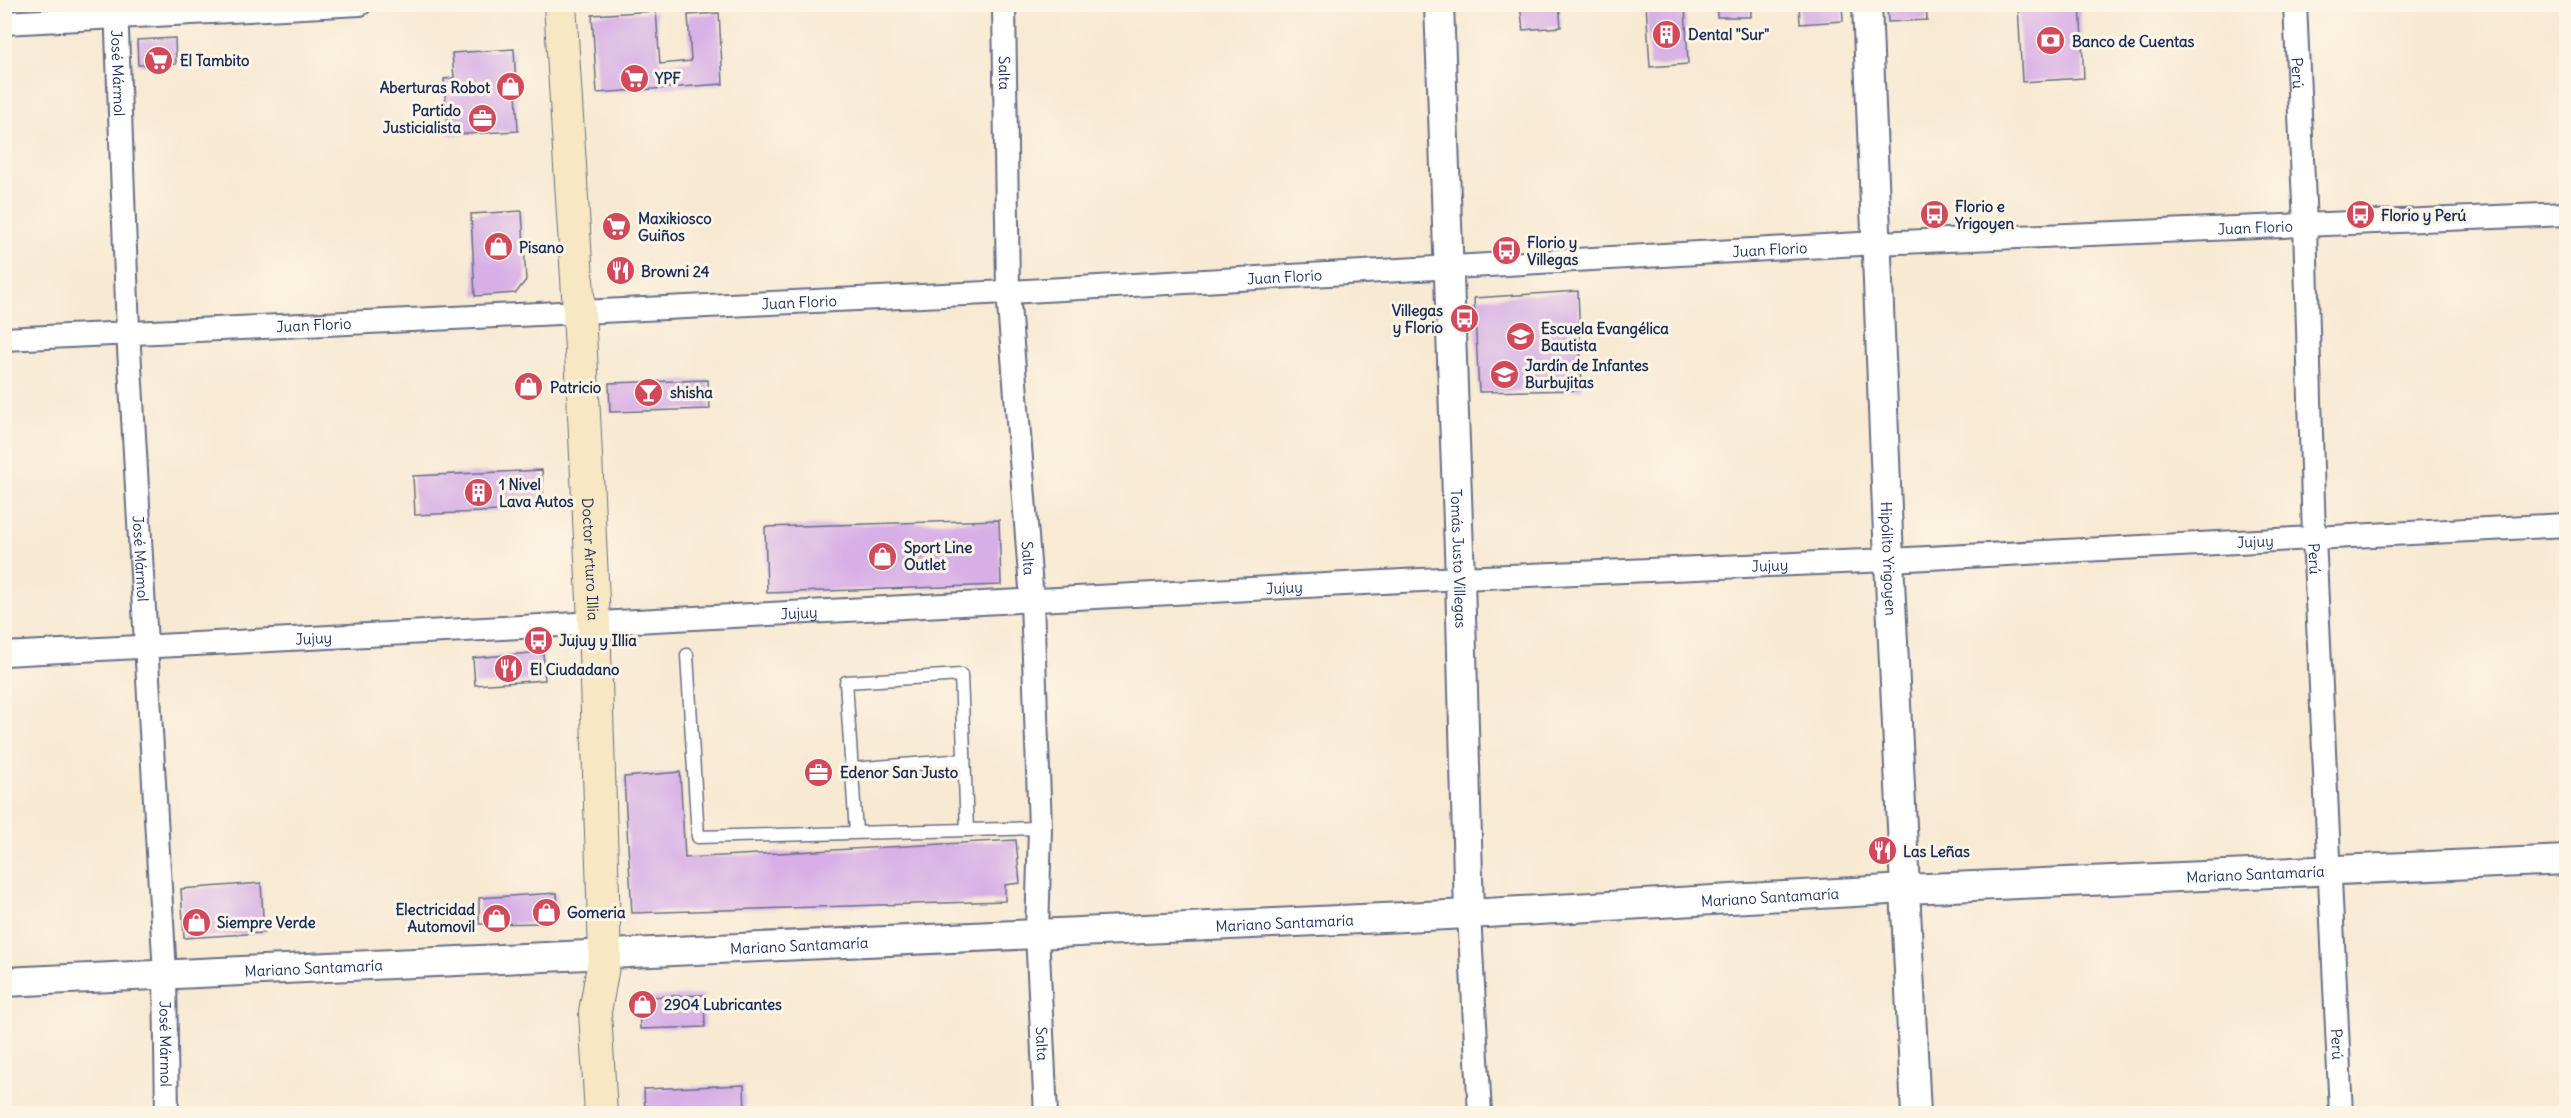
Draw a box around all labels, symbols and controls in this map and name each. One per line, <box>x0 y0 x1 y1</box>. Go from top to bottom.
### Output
building icon: Dental "Sur" <box>1651 18 1683 50</box>
place label: Dental "Sur" <box>1688 25 1769 44</box>
bank icon: Banco de Cuentas <box>2035 25 2067 57</box>
street label: José Mármol <box>107 30 130 116</box>
place label: Banco de Cuentas <box>2072 32 2195 51</box>
supermarket icon: El Tambito <box>143 44 175 76</box>
place label: El Tambito <box>180 51 250 70</box>
street label: Salta <box>995 56 1015 91</box>
street label: Perú <box>2288 57 2308 89</box>
supermarket icon: YPF <box>618 62 650 94</box>
place label: YPF <box>654 69 681 88</box>
shop icon: Aberturas Robot <box>495 71 527 103</box>
place label: Aberturas Robot <box>380 78 491 97</box>
place label: Partido Justicialista <box>383 101 462 137</box>
office icon: Partido Justicialista <box>466 103 498 135</box>
place label: Florio e Yrigoyen <box>1954 197 2014 234</box>
bus stop icon: Florio e Yrigoyen <box>1918 199 1950 231</box>
bus stop icon: Florio y Perú <box>2344 199 2376 231</box>
place label: Florio y Perú <box>2381 206 2467 226</box>
place label: Maxikiosco Guiños <box>638 209 712 245</box>
supermarket icon: Maxikiosco Guiños <box>601 211 633 243</box>
street label: Juan Florio <box>2217 216 2293 238</box>
shop icon: Pisano <box>482 231 514 263</box>
place label: Florio y Villegas <box>1527 233 1578 270</box>
bus stop icon: Florio y Villegas <box>1490 235 1522 267</box>
street label: Juan Florio <box>1732 237 1808 261</box>
place label: Pisano <box>519 238 564 257</box>
restaurant icon: Browni 24 <box>604 255 636 287</box>
place label: Browni 24 <box>641 262 710 281</box>
street label: Juan Florio <box>1246 265 1323 288</box>
street label: Juan Florio <box>761 291 837 313</box>
place label: Villegas y Florio <box>1392 301 1444 338</box>
bus stop icon: Villegas y Florio <box>1448 303 1480 335</box>
street label: Juan Florio <box>276 313 352 336</box>
place label: Escuela Evangélica Bautista <box>1541 319 1669 355</box>
school or university icon: Escuela Evangélica Bautista <box>1504 321 1536 353</box>
place label: Jardín de Infantes Burbujitas <box>1525 356 1649 392</box>
school or university icon: Jardín de Infantes Burbujitas <box>1488 358 1520 390</box>
shop icon: Patricio <box>513 371 545 403</box>
bar icon: shisha <box>633 376 665 408</box>
place label: Patricio <box>550 378 602 397</box>
place label: shisha <box>670 383 713 402</box>
place label: 1 Nivel Lava Autos <box>499 475 574 511</box>
building icon: 1 Nivel Lava Autos <box>462 477 494 509</box>
street label: Tomás Justo Villegas <box>1447 489 1471 629</box>
street label: Doctor Arturo Illia <box>579 497 603 621</box>
street label: Hipólito Yrigoyen <box>1877 501 1901 616</box>
street label: José Mármol <box>129 515 153 602</box>
street label: Jujuy <box>2236 531 2274 552</box>
place label: Sport Line Outlet <box>904 538 972 574</box>
shop icon: Sport Line Outlet <box>867 540 899 572</box>
street label: Salta <box>1018 541 1039 576</box>
street label: Perú <box>2305 542 2325 575</box>
street label: Jujuy <box>1751 555 1789 575</box>
street label: Jujuy <box>1265 577 1303 598</box>
street label: Jujuy <box>780 602 818 623</box>
bus stop icon: Jujuy y Illia <box>522 624 554 656</box>
street label: Jujuy <box>295 627 333 648</box>
place label: Jujuy y Illia <box>559 631 637 651</box>
restaurant icon: El Ciudadano <box>493 653 525 685</box>
place label: El Ciudadano <box>530 660 620 679</box>
office icon: Edenor San Justo <box>803 756 835 788</box>
place label: Edenor San Justo <box>840 763 959 782</box>
restaurant icon: Las Leñas <box>1866 835 1898 867</box>
place label: Las Leñas <box>1903 842 1970 861</box>
street label: Mariano Santamaría <box>2186 861 2325 886</box>
street label: Mariano Santamaría <box>1700 883 1840 910</box>
shop icon: Gomeria <box>530 896 562 928</box>
place label: Electricidad Automovil <box>395 900 475 936</box>
shop icon: Electricidad Automovil <box>480 902 512 934</box>
place label: Gomeria <box>567 903 626 922</box>
shop icon: Siempre Verde <box>180 906 212 938</box>
street label: Mariano Santamaría <box>1215 910 1355 935</box>
place label: Siempre Verde <box>217 913 315 933</box>
street label: Mariano Santamaría <box>730 932 869 958</box>
street label: Mariano Santamaría <box>244 955 384 980</box>
shop icon: 2904 Lubricantes <box>627 988 659 1020</box>
place label: 2904 Lubricantes <box>664 995 782 1014</box>
street label: José Mármol <box>156 1000 176 1087</box>
street label: Salta <box>1032 1026 1053 1062</box>
street label: Perú <box>2328 1028 2348 1060</box>

